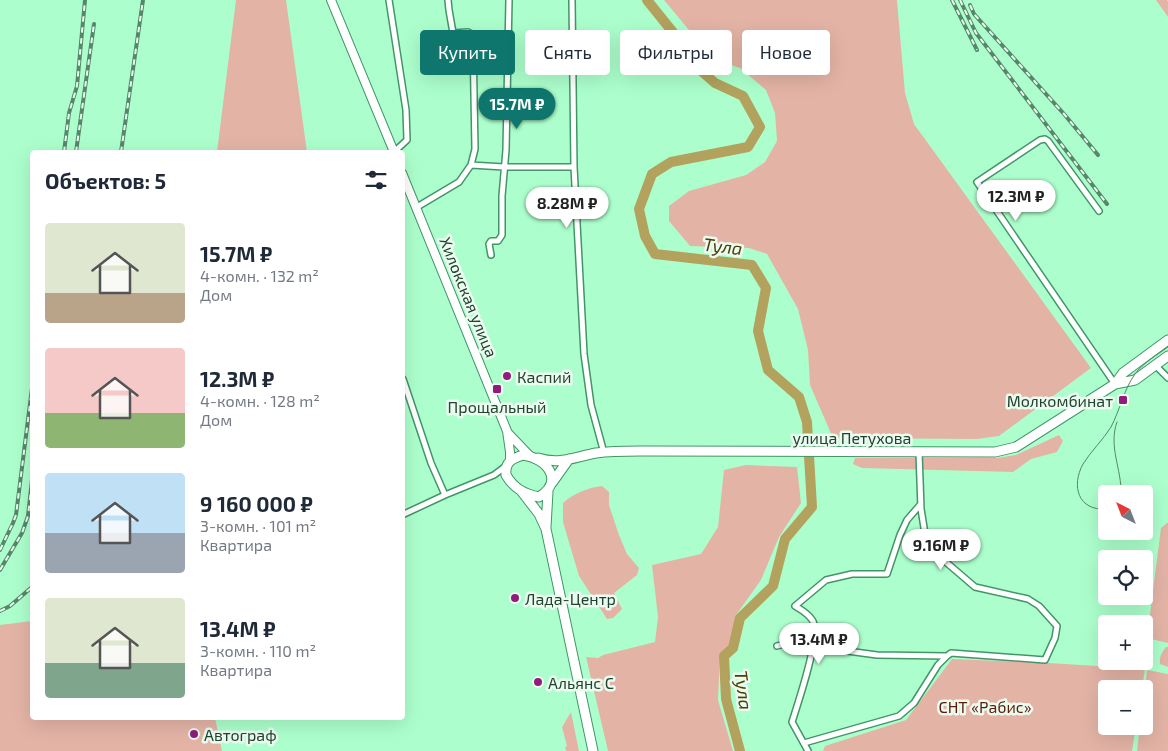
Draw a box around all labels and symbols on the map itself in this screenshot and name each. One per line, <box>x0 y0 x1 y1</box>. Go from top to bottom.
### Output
pin: 15.7M ₽ <box>471 88 563 130</box>
pin: 12.3M ₽ <box>970 180 1062 222</box>
pin: 8.28M ₽ <box>521 186 613 229</box>
water label: Тула <box>702 233 744 259</box>
street label: Хилокская улица <box>435 234 502 360</box>
place label: Каспий <box>517 367 571 386</box>
marker: Каспий <box>501 370 513 382</box>
marker: Прощальный <box>491 383 503 395</box>
place label: Молкомбинат <box>1007 391 1113 410</box>
marker: Молкомбинат <box>1117 394 1129 406</box>
place label: Прощальный <box>448 397 546 416</box>
street label: улица Петухова <box>793 428 911 448</box>
north arrow <box>1098 485 1152 540</box>
pin: 9.16M ₽ <box>895 528 987 571</box>
place label: Лада-Центр <box>525 589 616 608</box>
marker: Лада-Центр <box>509 592 521 604</box>
pin: 13.4M ₽ <box>773 622 865 665</box>
water label: Тула <box>730 669 758 711</box>
place label: Альянс С <box>548 673 614 692</box>
marker: Альянс С <box>532 676 544 688</box>
park label: СНТ «Рабис» <box>939 697 1032 716</box>
place label: Автограф <box>204 725 277 744</box>
marker: Автограф <box>188 728 200 740</box>

